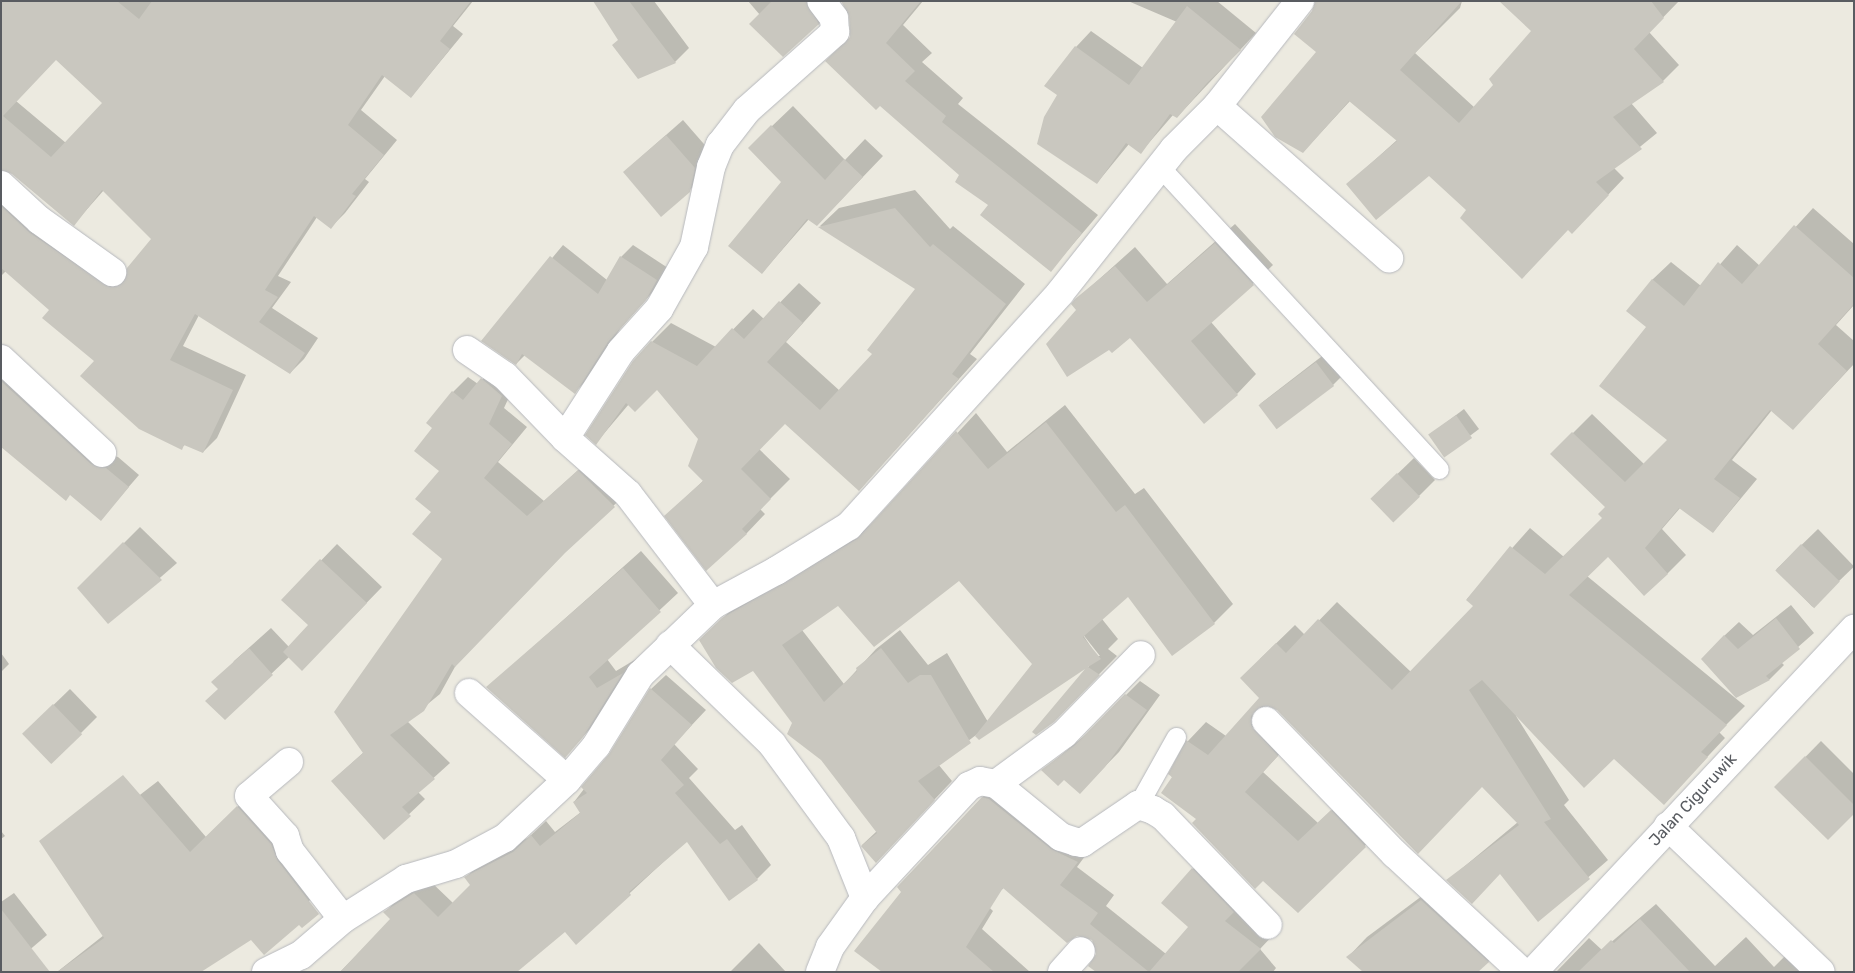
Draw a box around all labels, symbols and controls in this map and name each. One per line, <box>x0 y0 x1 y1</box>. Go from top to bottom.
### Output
street label: Jalan Ciguruwik <box>1645 750 1741 850</box>

